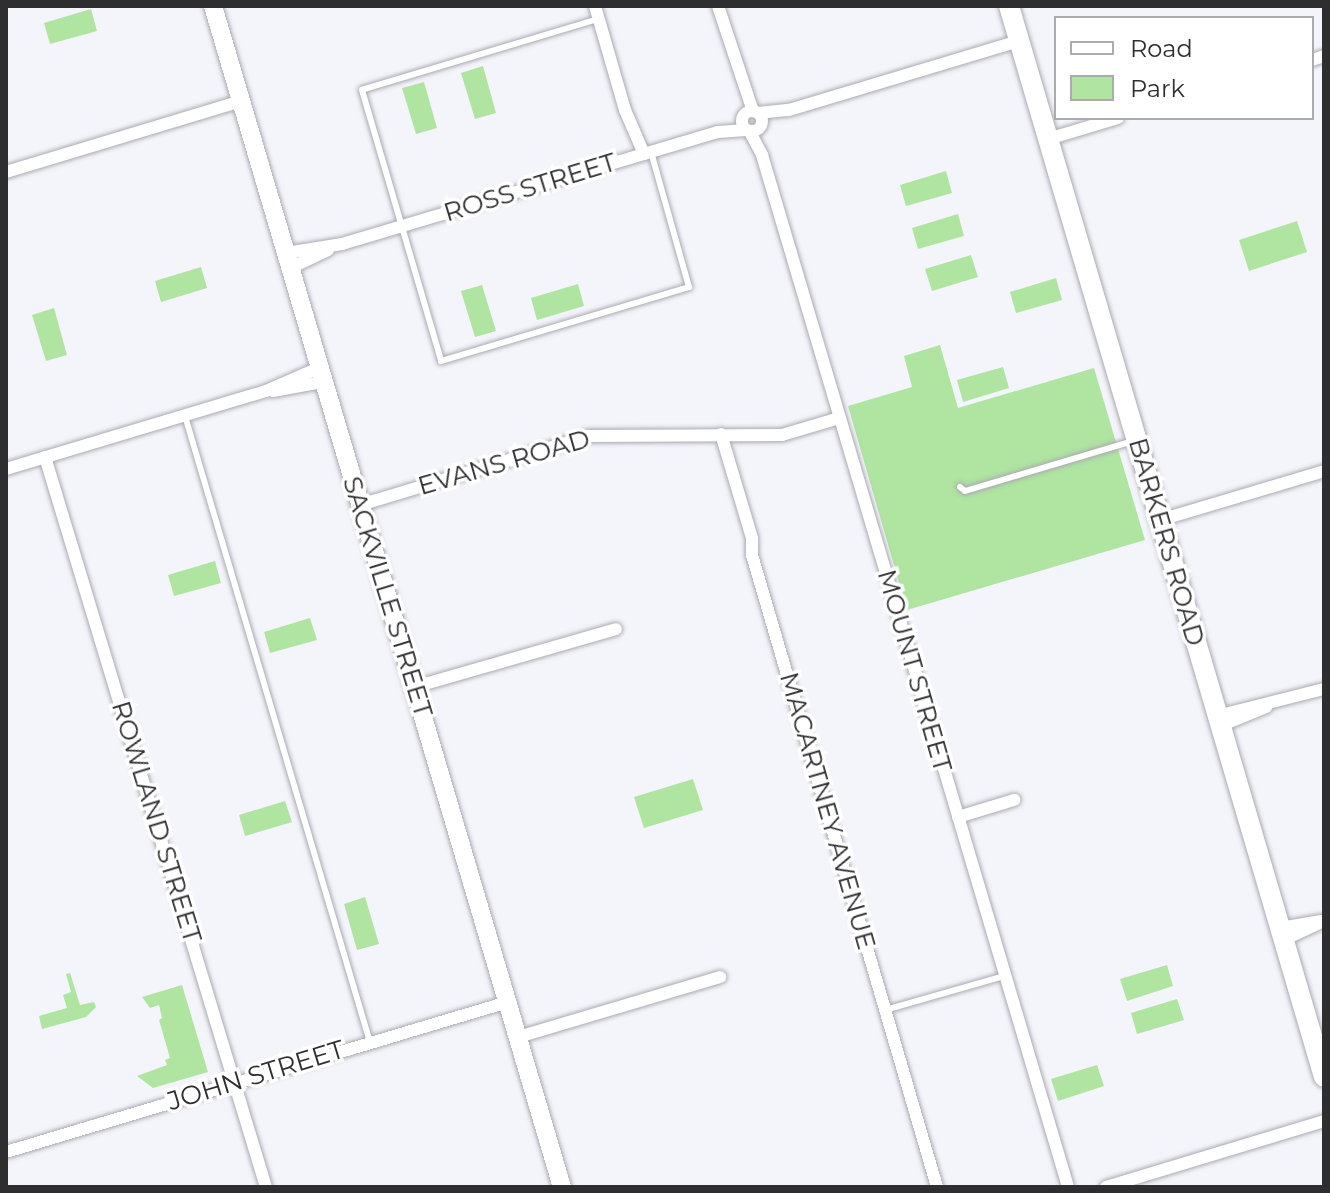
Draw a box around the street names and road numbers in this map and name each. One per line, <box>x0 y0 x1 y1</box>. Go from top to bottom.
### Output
street label: ROSS STREET <box>440 147 620 229</box>
street label: EVANS ROAD <box>414 424 594 502</box>
street label: BARKERS ROAD <box>1121 434 1211 650</box>
street label: SACKVILLE STREET <box>336 473 438 721</box>
street label: MOUNT STREET <box>870 566 958 776</box>
street label: MACARTNEY AVENUE <box>772 669 882 953</box>
street label: ROWLAND STREET <box>104 697 208 947</box>
street label: JOHN STREET <box>164 1034 348 1118</box>

